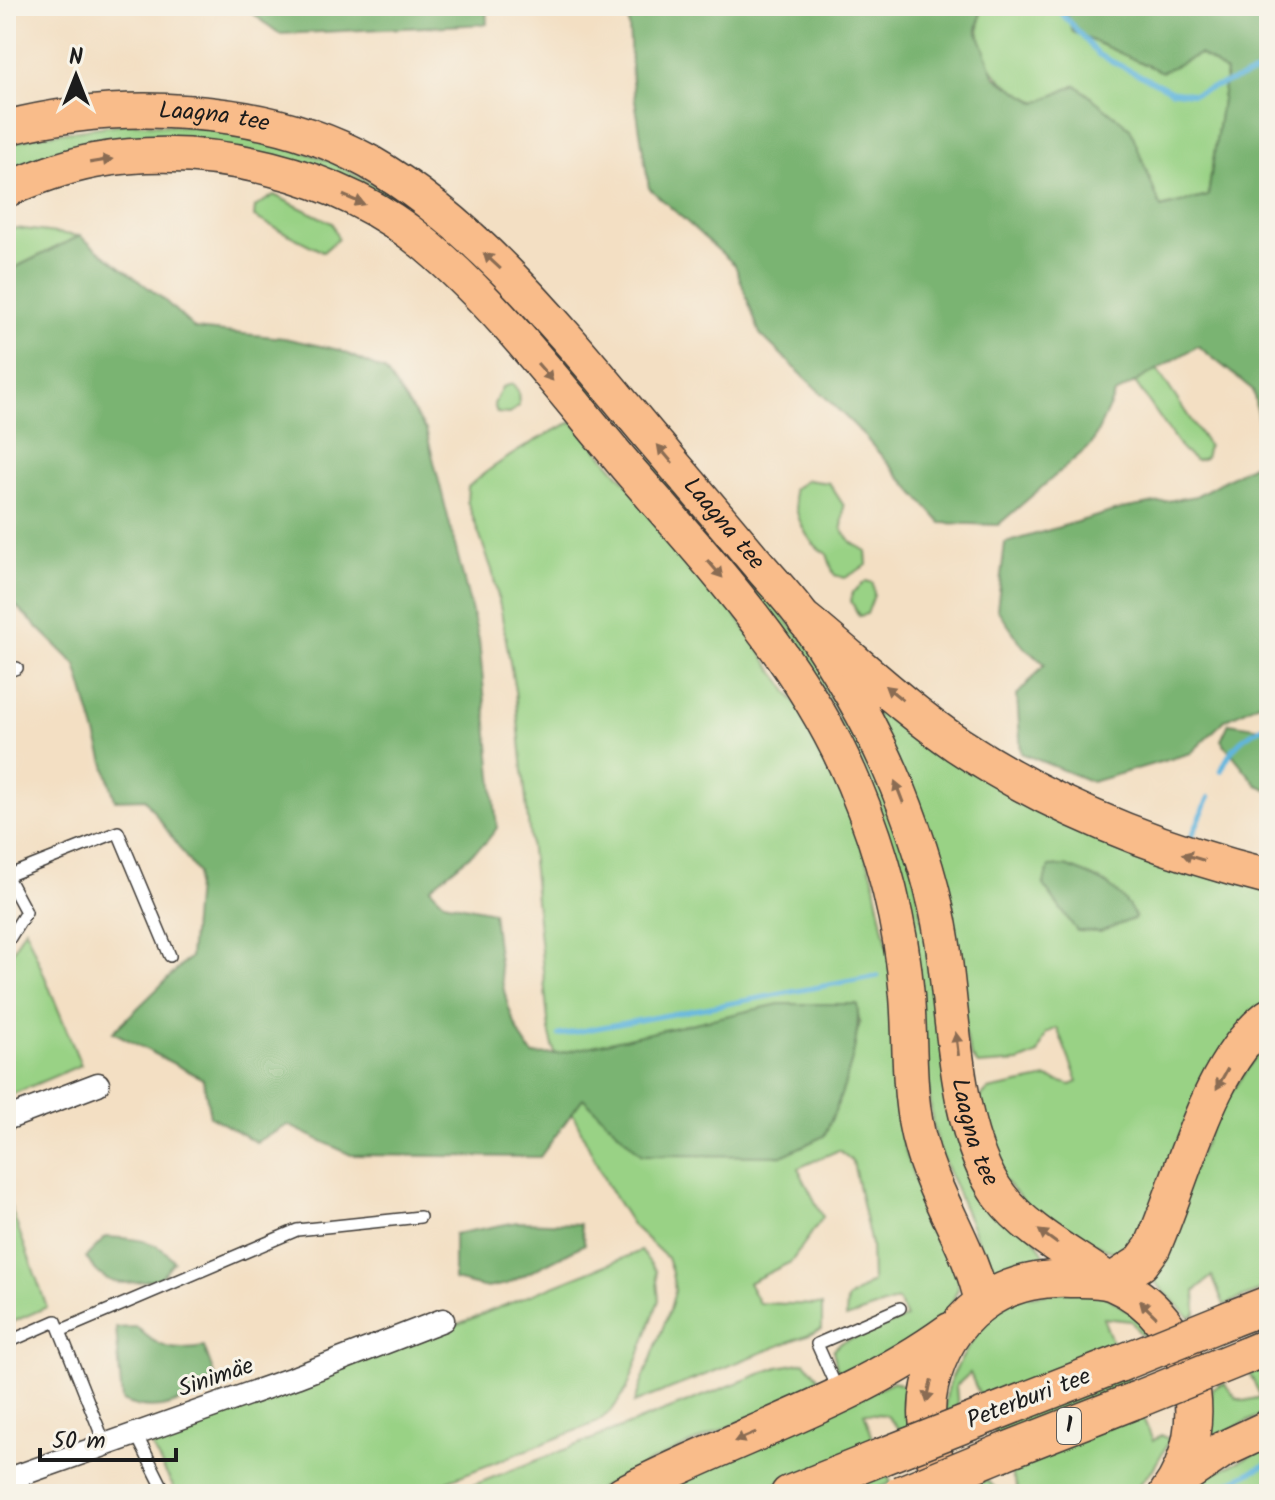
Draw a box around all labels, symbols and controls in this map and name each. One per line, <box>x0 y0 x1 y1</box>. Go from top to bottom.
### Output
north arrow <box>36 36 116 116</box>
text: N <box>69 41 83 76</box>
street label: Laagna tee <box>158 91 274 143</box>
one-way arrow <box>89 154 114 167</box>
one-way arrow <box>342 193 366 206</box>
one-way arrow <box>483 252 502 271</box>
one-way arrow <box>536 363 554 382</box>
one-way arrow <box>657 445 674 465</box>
street label: Laagna tee <box>673 468 775 579</box>
one-way arrow <box>706 559 723 579</box>
one-way arrow <box>884 685 904 702</box>
one-way arrow <box>892 780 905 804</box>
one-way arrow <box>1181 850 1205 863</box>
one-way arrow <box>950 1031 963 1056</box>
one-way arrow <box>1215 1068 1229 1090</box>
street label: Laagna tee <box>940 1075 1009 1194</box>
one-way arrow <box>1037 1229 1059 1245</box>
one-way arrow <box>1139 1300 1158 1318</box>
street label: Sinimäe <box>173 1347 259 1409</box>
street label: Peterburi tee <box>961 1357 1097 1441</box>
one-way arrow <box>923 1379 935 1404</box>
road number: 1 <box>1057 1408 1081 1444</box>
scale bar <box>40 1412 176 1462</box>
text: 50 m <box>52 1422 106 1461</box>
one-way arrow <box>733 1430 757 1443</box>

